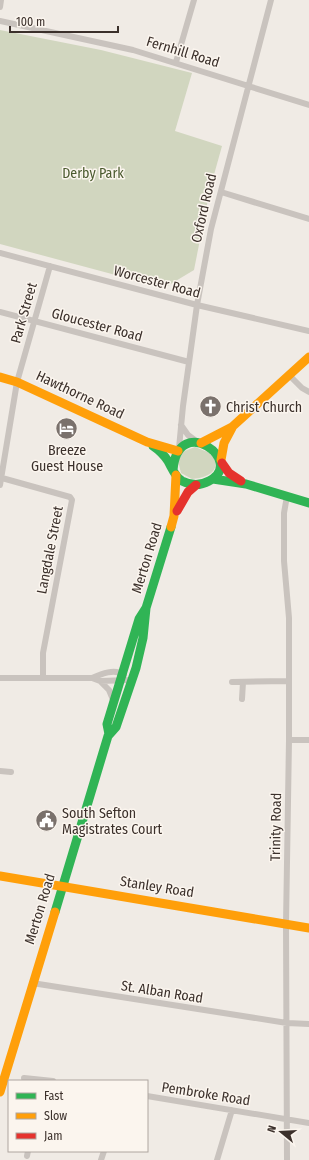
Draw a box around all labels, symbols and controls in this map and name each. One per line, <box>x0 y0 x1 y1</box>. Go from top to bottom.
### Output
scale bar <box>10 8 118 34</box>
text: 100 m <box>16 15 45 29</box>
street label: Fernhill Road <box>144 33 222 71</box>
park label: Derby Park <box>62 165 124 182</box>
street label: Oxford Road <box>188 172 220 244</box>
street label: Worcester Road <box>112 262 202 302</box>
street label: Park Street <box>7 280 41 345</box>
street label: Gloucester Road <box>50 305 144 345</box>
street label: Hawthorne Road <box>33 367 127 423</box>
church icon: Christ Church <box>197 394 223 420</box>
place label: Christ Church <box>226 399 302 416</box>
hotel icon: Breeze Guest House <box>54 415 80 441</box>
place label: Breeze Guest House <box>31 442 103 475</box>
street label: Langdale Street <box>33 504 67 595</box>
street label: Merton Road <box>128 521 166 595</box>
street label: Trinity Road <box>267 793 285 861</box>
place label: South Sefton Magistrates Court <box>62 805 163 838</box>
public building icon: South Sefton Magistrates Court <box>34 808 60 834</box>
street label: Merton Road <box>21 872 59 946</box>
street label: Stanley Road <box>119 873 195 901</box>
street label: St. Alban Road <box>120 977 204 1007</box>
street label: Pembroke Road <box>160 1079 252 1109</box>
legend <box>8 1080 148 1152</box>
text: Fast <box>44 1089 63 1103</box>
text: Slow <box>44 1109 67 1123</box>
north arrow <box>261 1112 301 1152</box>
text: N <box>265 1124 279 1134</box>
text: Jam <box>44 1129 62 1143</box>

